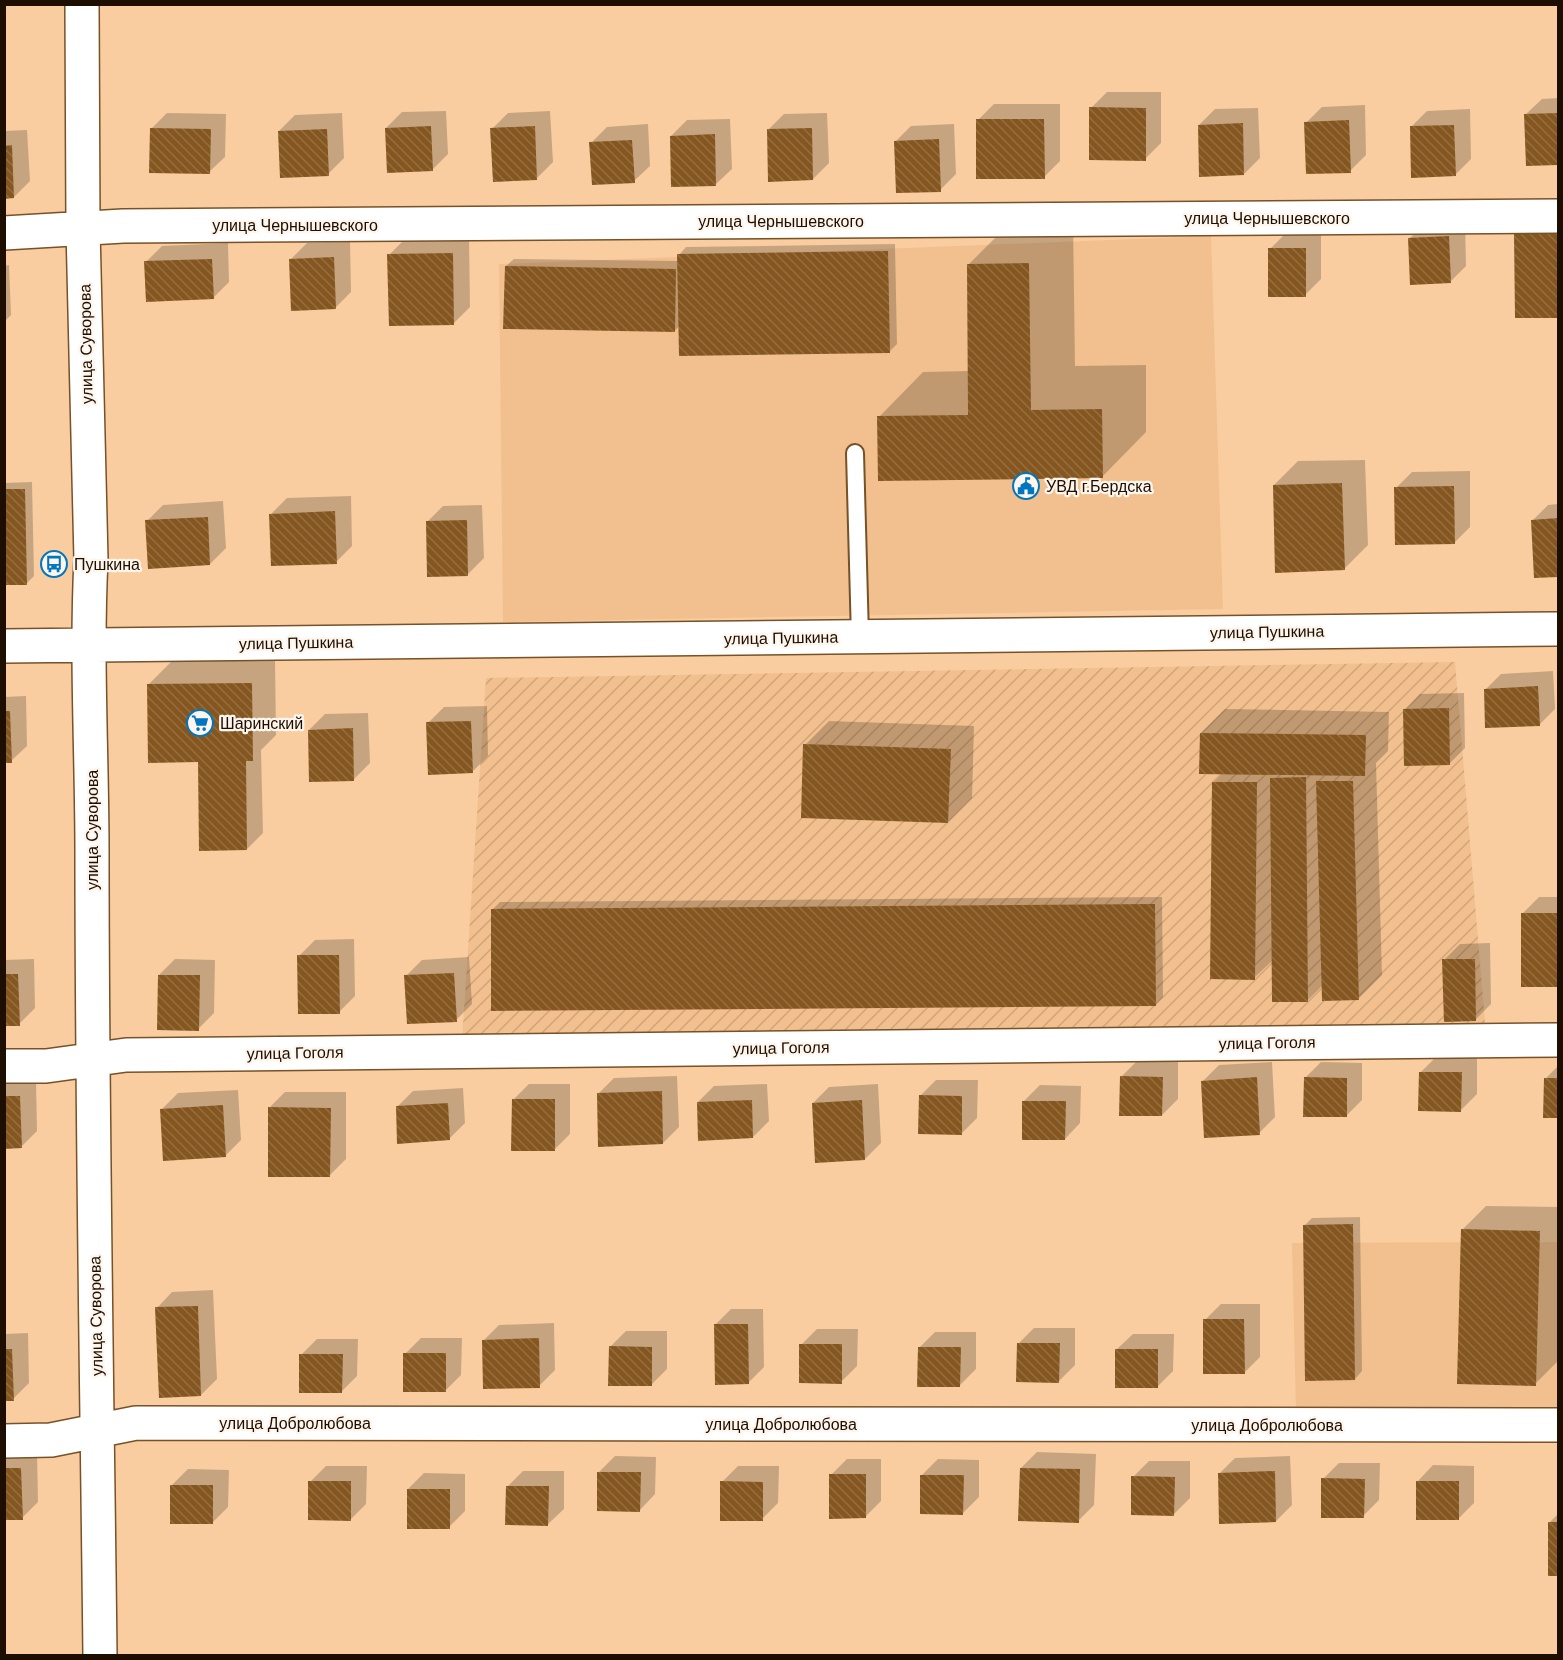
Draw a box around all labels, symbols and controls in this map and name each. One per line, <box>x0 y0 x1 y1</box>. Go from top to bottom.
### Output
street label: улица Чернышевского <box>1184 210 1350 227</box>
street label: улица Чернышевского <box>698 213 864 230</box>
street label: улица Чернышевского <box>212 217 378 234</box>
street label: улица Суворова <box>76 284 96 404</box>
public building icon: УВД г.Бердска <box>1011 471 1041 501</box>
place label: УВД г.Бердска <box>1046 478 1152 495</box>
bus stop icon: Пушкина <box>39 549 69 579</box>
place label: Пушкина <box>74 556 140 573</box>
street label: улица Пушкина <box>1210 623 1324 641</box>
street label: улица Пушкина <box>724 629 838 647</box>
street label: улица Пушкина <box>239 634 353 652</box>
supermarket icon: Шаринский <box>185 708 215 738</box>
place label: Шаринский <box>220 715 303 732</box>
street label: улица Суворова <box>84 770 101 890</box>
street label: улица Гоголя <box>1218 1034 1316 1052</box>
street label: улица Гоголя <box>732 1039 830 1057</box>
street label: улица Гоголя <box>246 1044 344 1062</box>
street label: улица Суворова <box>86 1256 106 1376</box>
street label: улица Добролюбова <box>219 1415 371 1432</box>
street label: улица Добролюбова <box>705 1416 857 1433</box>
street label: улица Добролюбова <box>1191 1417 1343 1434</box>

